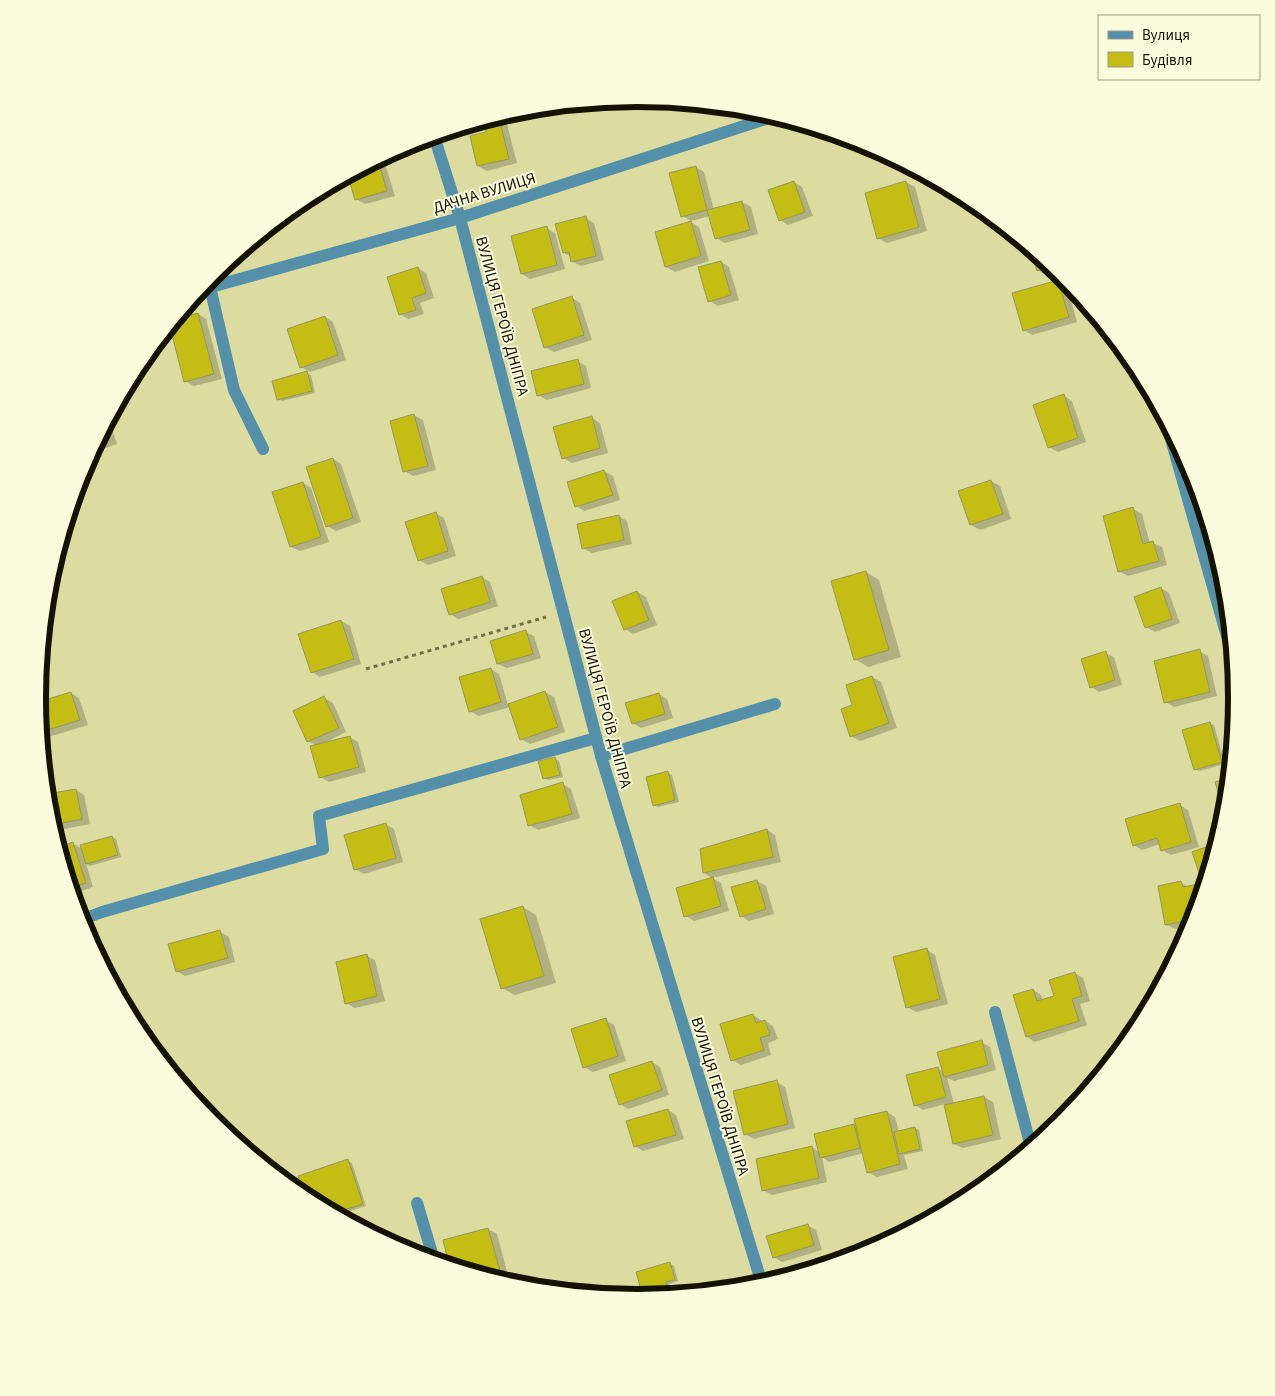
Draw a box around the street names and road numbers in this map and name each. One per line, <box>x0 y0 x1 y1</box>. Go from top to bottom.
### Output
street label: ДАЧНА ВУЛИЦЯ <box>430 167 538 219</box>
street label: ВУЛИЦЯ ГЕРОЇВ ДНІПРА <box>470 234 534 399</box>
street label: ВУЛИЦЯ ГЕРОЇВ ДНІПРА <box>573 626 637 791</box>
street label: ВУЛИЦЯ ГЕРОЇВ ДНІПРА <box>685 1014 755 1179</box>

